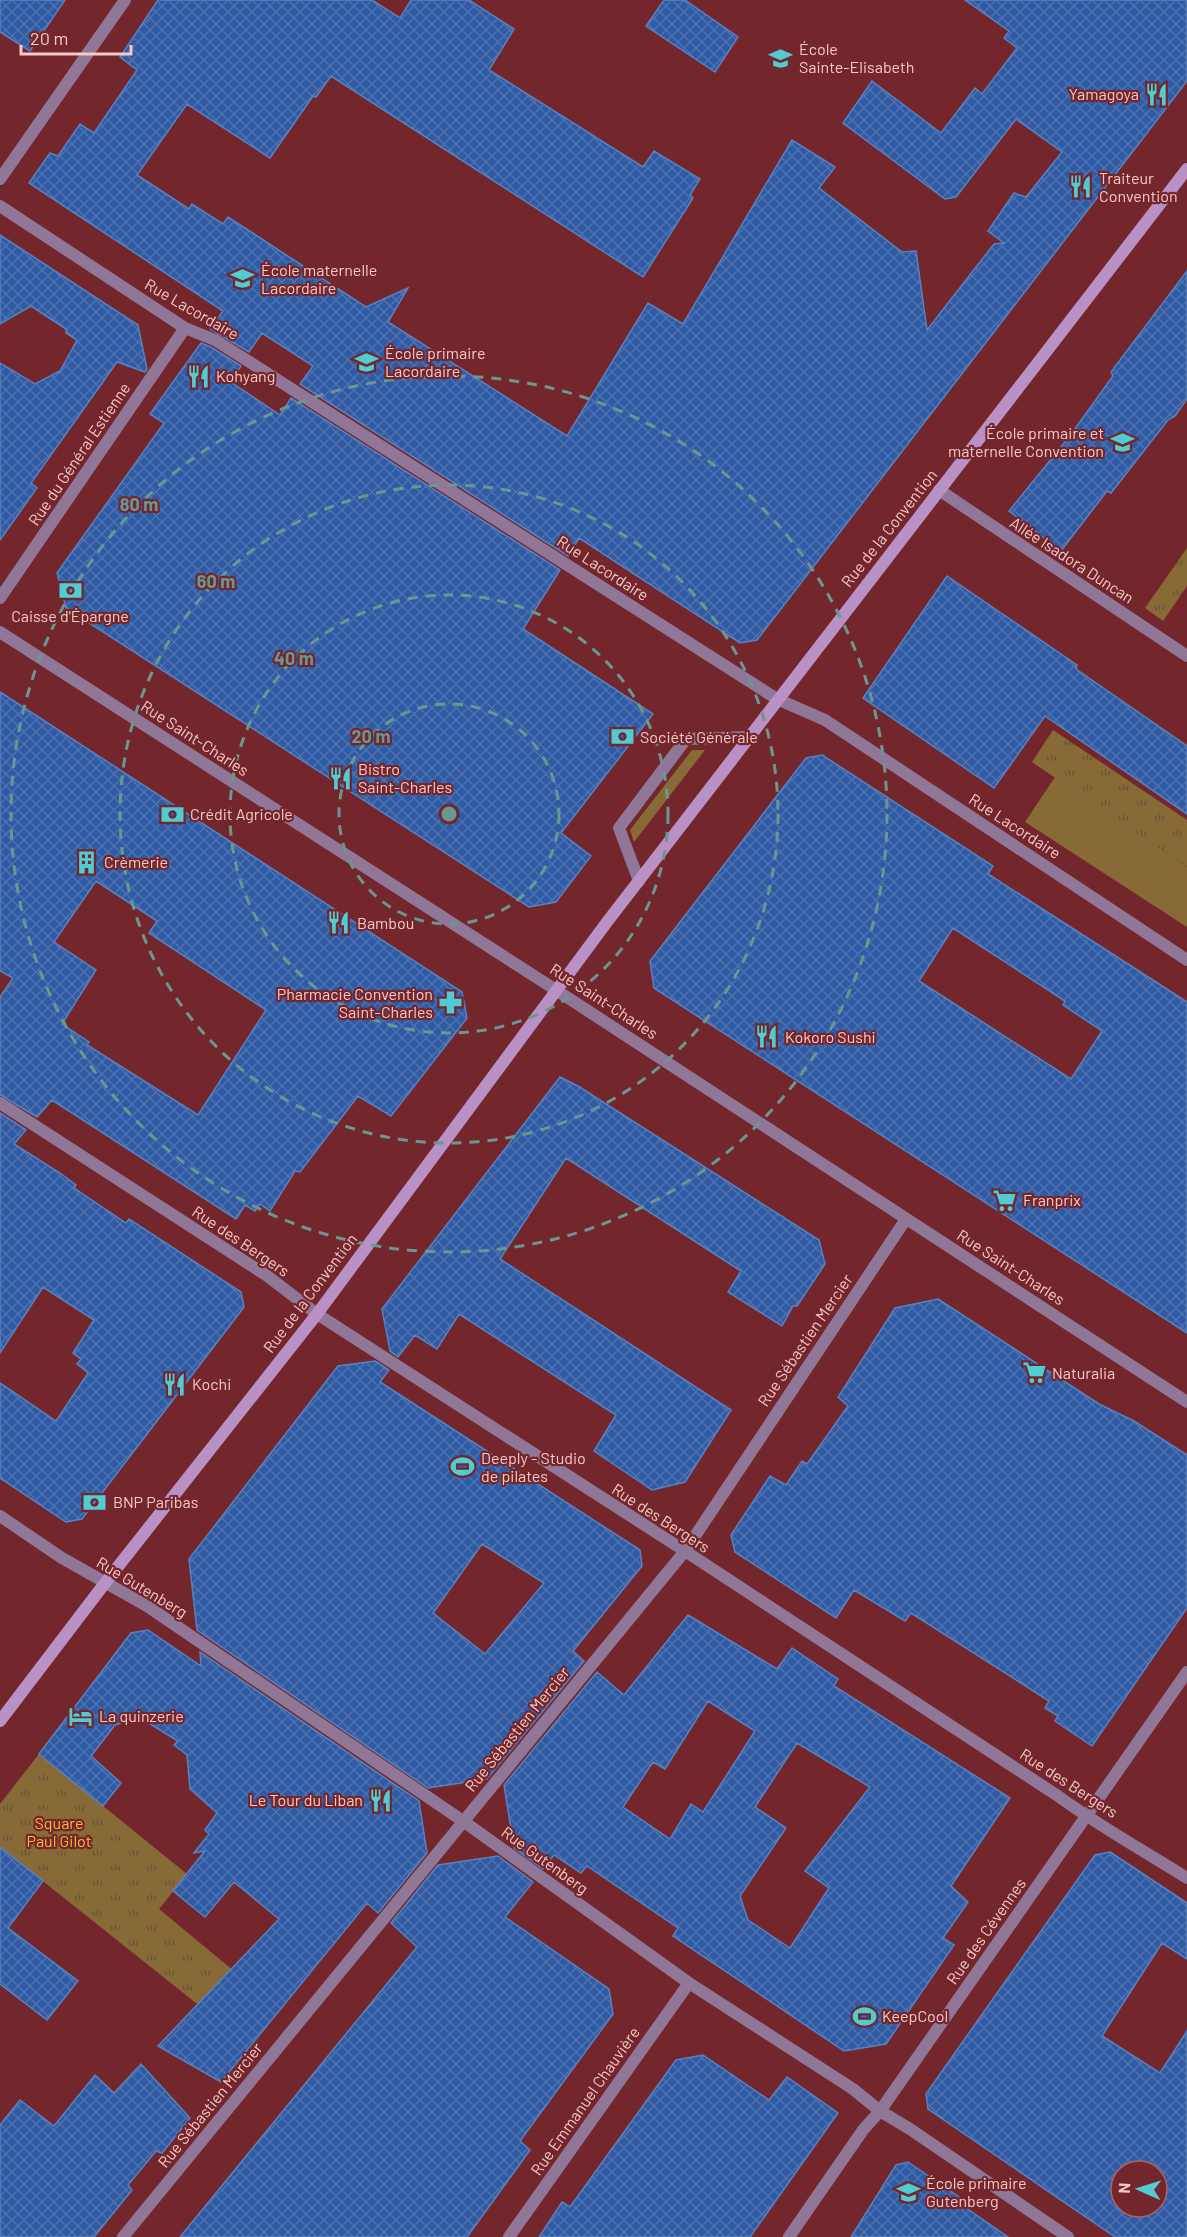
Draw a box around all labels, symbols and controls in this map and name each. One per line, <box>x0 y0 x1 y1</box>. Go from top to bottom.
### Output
scale bar <box>21 18 130 56</box>
text: 20 m <box>30 27 68 49</box>
place label: École Sainte-Elisabeth <box>799 39 914 76</box>
school or university icon: École Sainte-Elisabeth <box>768 45 794 71</box>
restaurant icon: Yamagoya <box>1144 81 1170 107</box>
place label: Yamagoya <box>1069 84 1139 103</box>
place label: Traiteur Convention <box>1099 168 1178 205</box>
restaurant icon: Traiteur Convention <box>1068 174 1094 200</box>
place label: École maternelle Lacordaire <box>261 260 377 297</box>
school or university icon: École maternelle Lacordaire <box>230 266 256 292</box>
street label: Rue Lacordaire <box>142 274 243 343</box>
place label: École primaire Lacordaire <box>385 343 486 380</box>
school or university icon: École primaire Lacordaire <box>354 349 380 375</box>
restaurant icon: Kohyang <box>185 363 211 389</box>
place label: Kohyang <box>216 366 275 385</box>
street label: Rue du Général Estienne <box>24 379 134 529</box>
place label: École primaire et maternelle Convention <box>948 423 1104 460</box>
school or university icon: École primaire et maternelle Convention <box>1109 429 1135 455</box>
street label: Rue de la Convention <box>837 465 940 590</box>
text: 80 m <box>120 493 158 515</box>
street label: Allée Isadora Duncan <box>1007 512 1138 607</box>
street label: Rue Lacordaire <box>554 531 653 604</box>
text: 60 m <box>197 570 235 592</box>
bank icon: Caisse d'Épargne <box>57 578 83 604</box>
place label: Caisse d'Épargne <box>11 606 129 625</box>
text: 40 m <box>274 647 314 669</box>
street label: Rue Saint-Charles <box>138 696 253 779</box>
bank icon: Société Générale <box>609 724 635 750</box>
text: 20 m <box>352 725 390 747</box>
place label: Société Générale <box>640 727 758 746</box>
place label: Bistro Saint-Charles <box>358 759 452 796</box>
restaurant icon: Bistro Saint-Charles <box>327 765 353 791</box>
street label: Rue Lacordaire <box>966 789 1065 862</box>
bank icon: Crédit Agricole <box>159 801 185 827</box>
place label: Crédit Agricole <box>190 804 293 823</box>
centre of rings <box>439 804 459 824</box>
building icon: Crèmerie <box>73 849 99 875</box>
place label: Crèmerie <box>104 852 168 871</box>
restaurant icon: Bambou <box>326 910 352 936</box>
place label: Bambou <box>357 913 414 932</box>
street label: Rue Saint-Charles <box>547 959 662 1042</box>
place label: Pharmacie Convention Saint-Charles <box>277 984 433 1021</box>
pharmacy icon: Pharmacie Convention Saint-Charles <box>438 990 464 1016</box>
restaurant icon: Kokoro Sushi <box>754 1024 780 1050</box>
place label: Kokoro Sushi <box>785 1027 876 1046</box>
supermarket icon: Franprix <box>992 1187 1018 1213</box>
place label: Franprix <box>1023 1190 1081 1209</box>
street label: Rue des Bergers <box>189 1201 293 1280</box>
street label: Rue Saint-Charles <box>954 1225 1069 1308</box>
street label: Rue de la Convention <box>259 1229 361 1356</box>
street label: Rue Sébastien Mercier <box>753 1270 856 1409</box>
supermarket icon: Naturalia <box>1021 1360 1047 1386</box>
place label: Naturalia <box>1052 1363 1115 1382</box>
restaurant icon: Kochi <box>161 1371 187 1397</box>
place label: Kochi <box>192 1374 231 1393</box>
place label: Deeply - Studio de pilates <box>481 1448 586 1485</box>
sports icon: Deeply - Studio de pilates <box>450 1454 476 1480</box>
street label: Rue des Bergers <box>609 1479 714 1556</box>
bank icon: BNP Paribas <box>82 1489 108 1515</box>
place label: BNP Paribas <box>113 1492 198 1511</box>
street label: Rue Gutenberg <box>93 1552 191 1621</box>
street label: Rue Sébastien Mercier <box>460 1662 573 1795</box>
hotel icon: La quinzerie <box>68 1703 94 1729</box>
place label: La quinzerie <box>99 1706 184 1725</box>
street label: Rue des Bergers <box>1017 1744 1122 1821</box>
restaurant icon: Le Tour du Liban <box>368 1787 394 1813</box>
place label: Le Tour du Liban <box>249 1790 363 1809</box>
park label: Square Paul Gilot <box>26 1813 92 1850</box>
street label: Rue Gutenberg <box>498 1822 592 1897</box>
street label: Rue des Cévennes <box>942 1874 1029 1987</box>
sports icon: KeepCool <box>851 2003 877 2029</box>
place label: KeepCool <box>882 2006 948 2025</box>
street label: Rue Emmanuel Chauvière <box>526 2023 643 2178</box>
street label: Rue Sébastien Mercier <box>153 2038 266 2171</box>
north arrow <box>1109 2159 1169 2219</box>
place label: École primaire Gutenberg <box>926 2173 1027 2210</box>
school or university icon: École primaire Gutenberg <box>895 2179 921 2205</box>
text: N <box>1114 2182 1133 2194</box>

